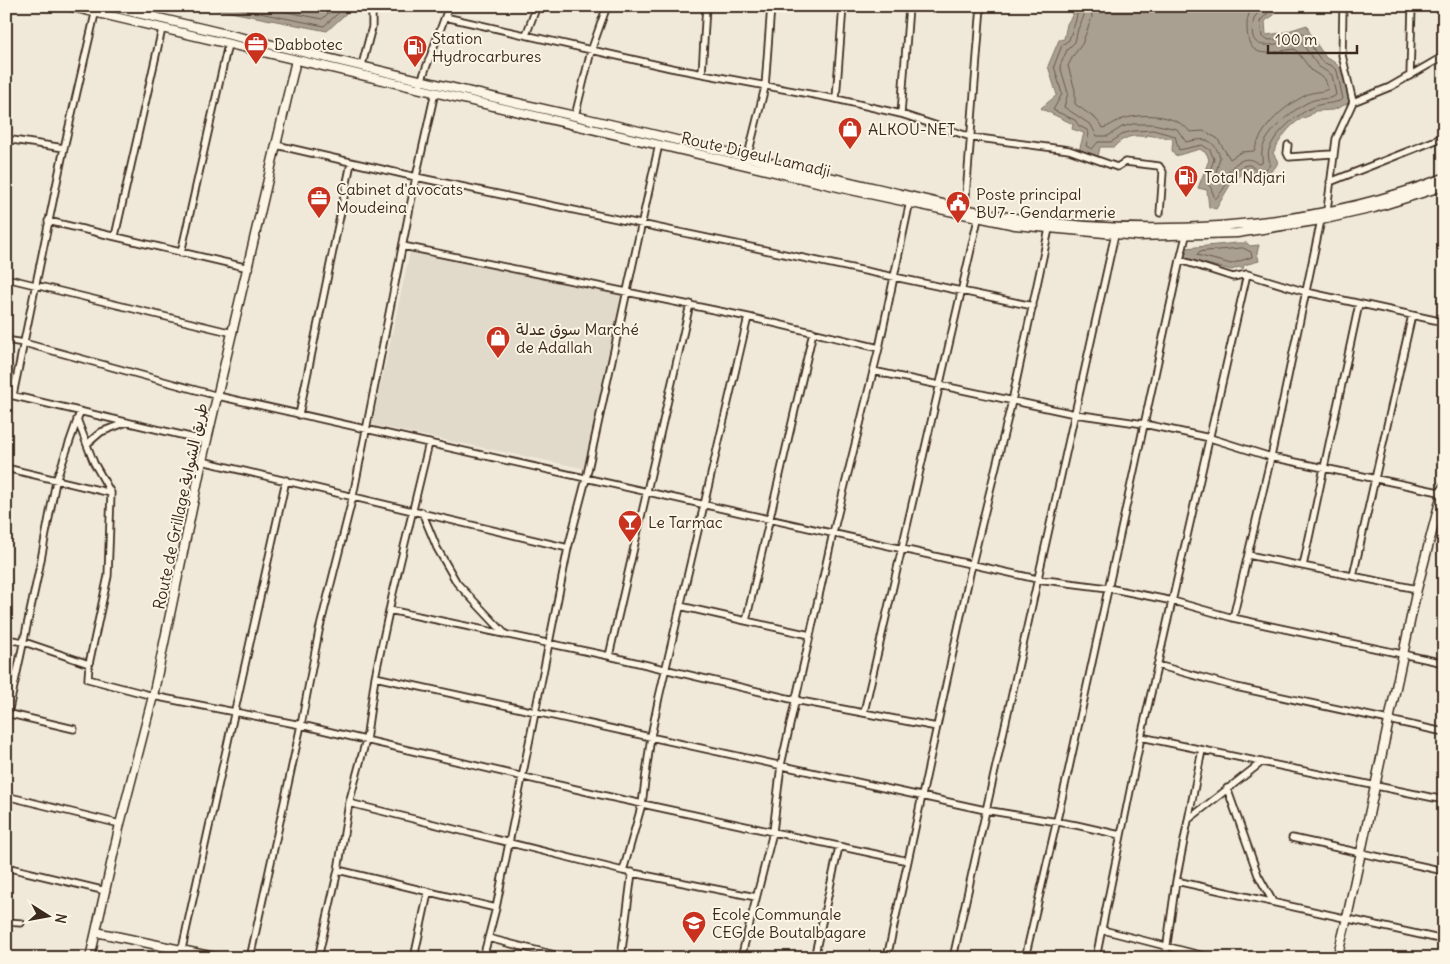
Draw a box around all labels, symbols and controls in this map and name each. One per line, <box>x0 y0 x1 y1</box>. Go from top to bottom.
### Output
scale bar <box>1268 22 1356 54</box>
place label: Station Hydrocarbures <box>432 28 541 66</box>
text: 100 m <box>1275 30 1317 49</box>
office icon: Dabbotec <box>243 31 269 65</box>
place label: Dabbotec <box>274 34 343 54</box>
fuel station icon: Station Hydrocarbures <box>402 34 428 68</box>
shop icon: ALKOU-NET <box>837 116 863 150</box>
place label: ALKOU-NET <box>868 119 956 139</box>
street label: Route Digeul Lamadji <box>679 127 833 181</box>
fuel station icon: Total Ndjari <box>1173 164 1199 198</box>
place label: Total Ndjari <box>1204 167 1285 187</box>
place label: Cabinet d'avocats Moudeina <box>336 179 463 217</box>
place label: Poste principal BU7 - Gendarmerie <box>976 184 1116 222</box>
office icon: Cabinet d'avocats Moudeina <box>306 185 332 219</box>
public building icon: Poste principal BU7 - Gendarmerie <box>945 190 971 224</box>
place label: سوق عدلة Marché de Adallah <box>516 319 639 357</box>
shop icon: سوق عدلة Marché de Adallah <box>485 325 511 359</box>
street label: Route de Grillage طريق الشواية <box>148 401 213 611</box>
bar icon: Le Tarmac <box>617 509 643 543</box>
place label: Le Tarmac <box>648 512 723 532</box>
north arrow <box>22 892 72 942</box>
place label: Ecole Communale CEG de Boutalbagare <box>712 904 866 942</box>
school or university icon: Ecole Communale CEG de Boutalbagare <box>681 910 707 944</box>
text: N <box>51 912 71 925</box>

